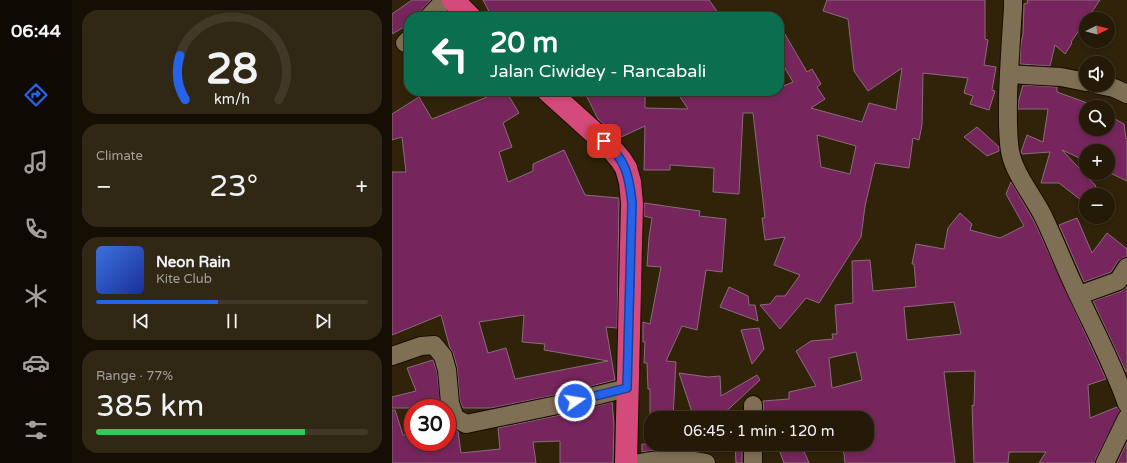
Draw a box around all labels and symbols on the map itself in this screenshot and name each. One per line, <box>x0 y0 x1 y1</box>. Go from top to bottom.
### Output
north arrow <box>1079 12 1115 48</box>
pin <box>587 124 621 158</box>
position arrow <box>554 380 596 422</box>
speed limit sign: 30 <box>404 399 456 451</box>

